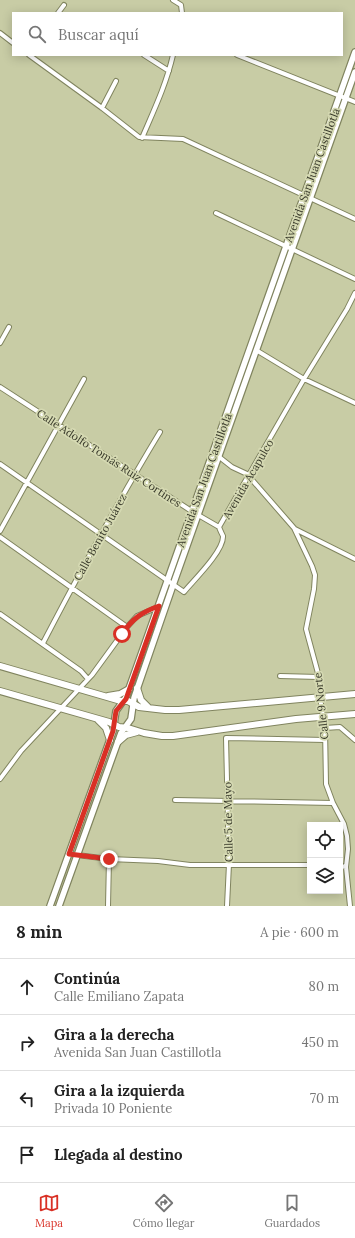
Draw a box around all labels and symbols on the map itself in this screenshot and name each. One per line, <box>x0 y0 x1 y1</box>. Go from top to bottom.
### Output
street label: Avenida San Juan Castillotla <box>281 106 343 245</box>
street label: Calle Adolfo Tomás Ruiz Cortines <box>34 406 184 510</box>
street label: Avenida San Juan Castillotla <box>173 411 235 550</box>
street label: Avenida Acapulco <box>219 437 277 522</box>
street label: Calle Benito Juárez <box>70 491 130 583</box>
route start <box>113 625 131 643</box>
street label: Calle 9 Norte <box>311 672 331 740</box>
street label: Calle 5 de Mayo <box>220 782 236 862</box>
route end <box>100 850 118 868</box>

